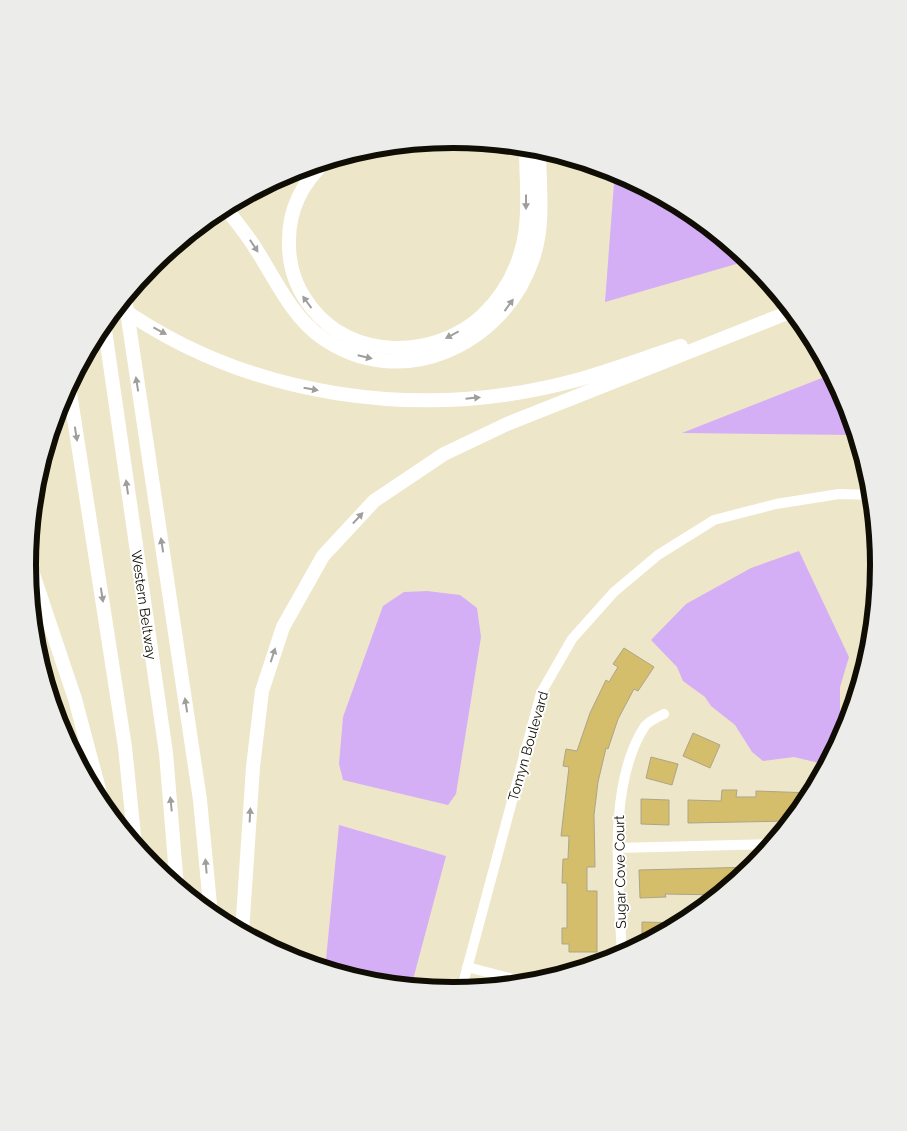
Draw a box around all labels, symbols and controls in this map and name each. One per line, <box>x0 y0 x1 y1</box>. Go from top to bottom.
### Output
one-way arrow <box>522 194 530 210</box>
one-way arrow <box>249 239 259 253</box>
one-way arrow <box>302 295 312 309</box>
one-way arrow <box>504 298 514 312</box>
one-way arrow <box>152 327 167 335</box>
one-way arrow <box>445 331 459 339</box>
one-way arrow <box>358 353 373 361</box>
one-way arrow <box>133 375 141 391</box>
one-way arrow <box>303 385 319 393</box>
one-way arrow <box>465 394 481 402</box>
one-way arrow <box>73 427 81 443</box>
one-way arrow <box>123 478 131 494</box>
one-way arrow <box>352 513 364 525</box>
one-way arrow <box>157 536 165 552</box>
street label: Western Beltway <box>128 549 160 661</box>
one-way arrow <box>98 587 106 603</box>
one-way arrow <box>270 647 278 662</box>
street label: Tomyn Boulevard <box>505 689 551 803</box>
one-way arrow <box>181 697 189 713</box>
one-way arrow <box>167 795 175 811</box>
one-way arrow <box>246 806 254 822</box>
street label: Sugar Cove Court <box>611 815 629 929</box>
one-way arrow <box>202 858 210 874</box>

